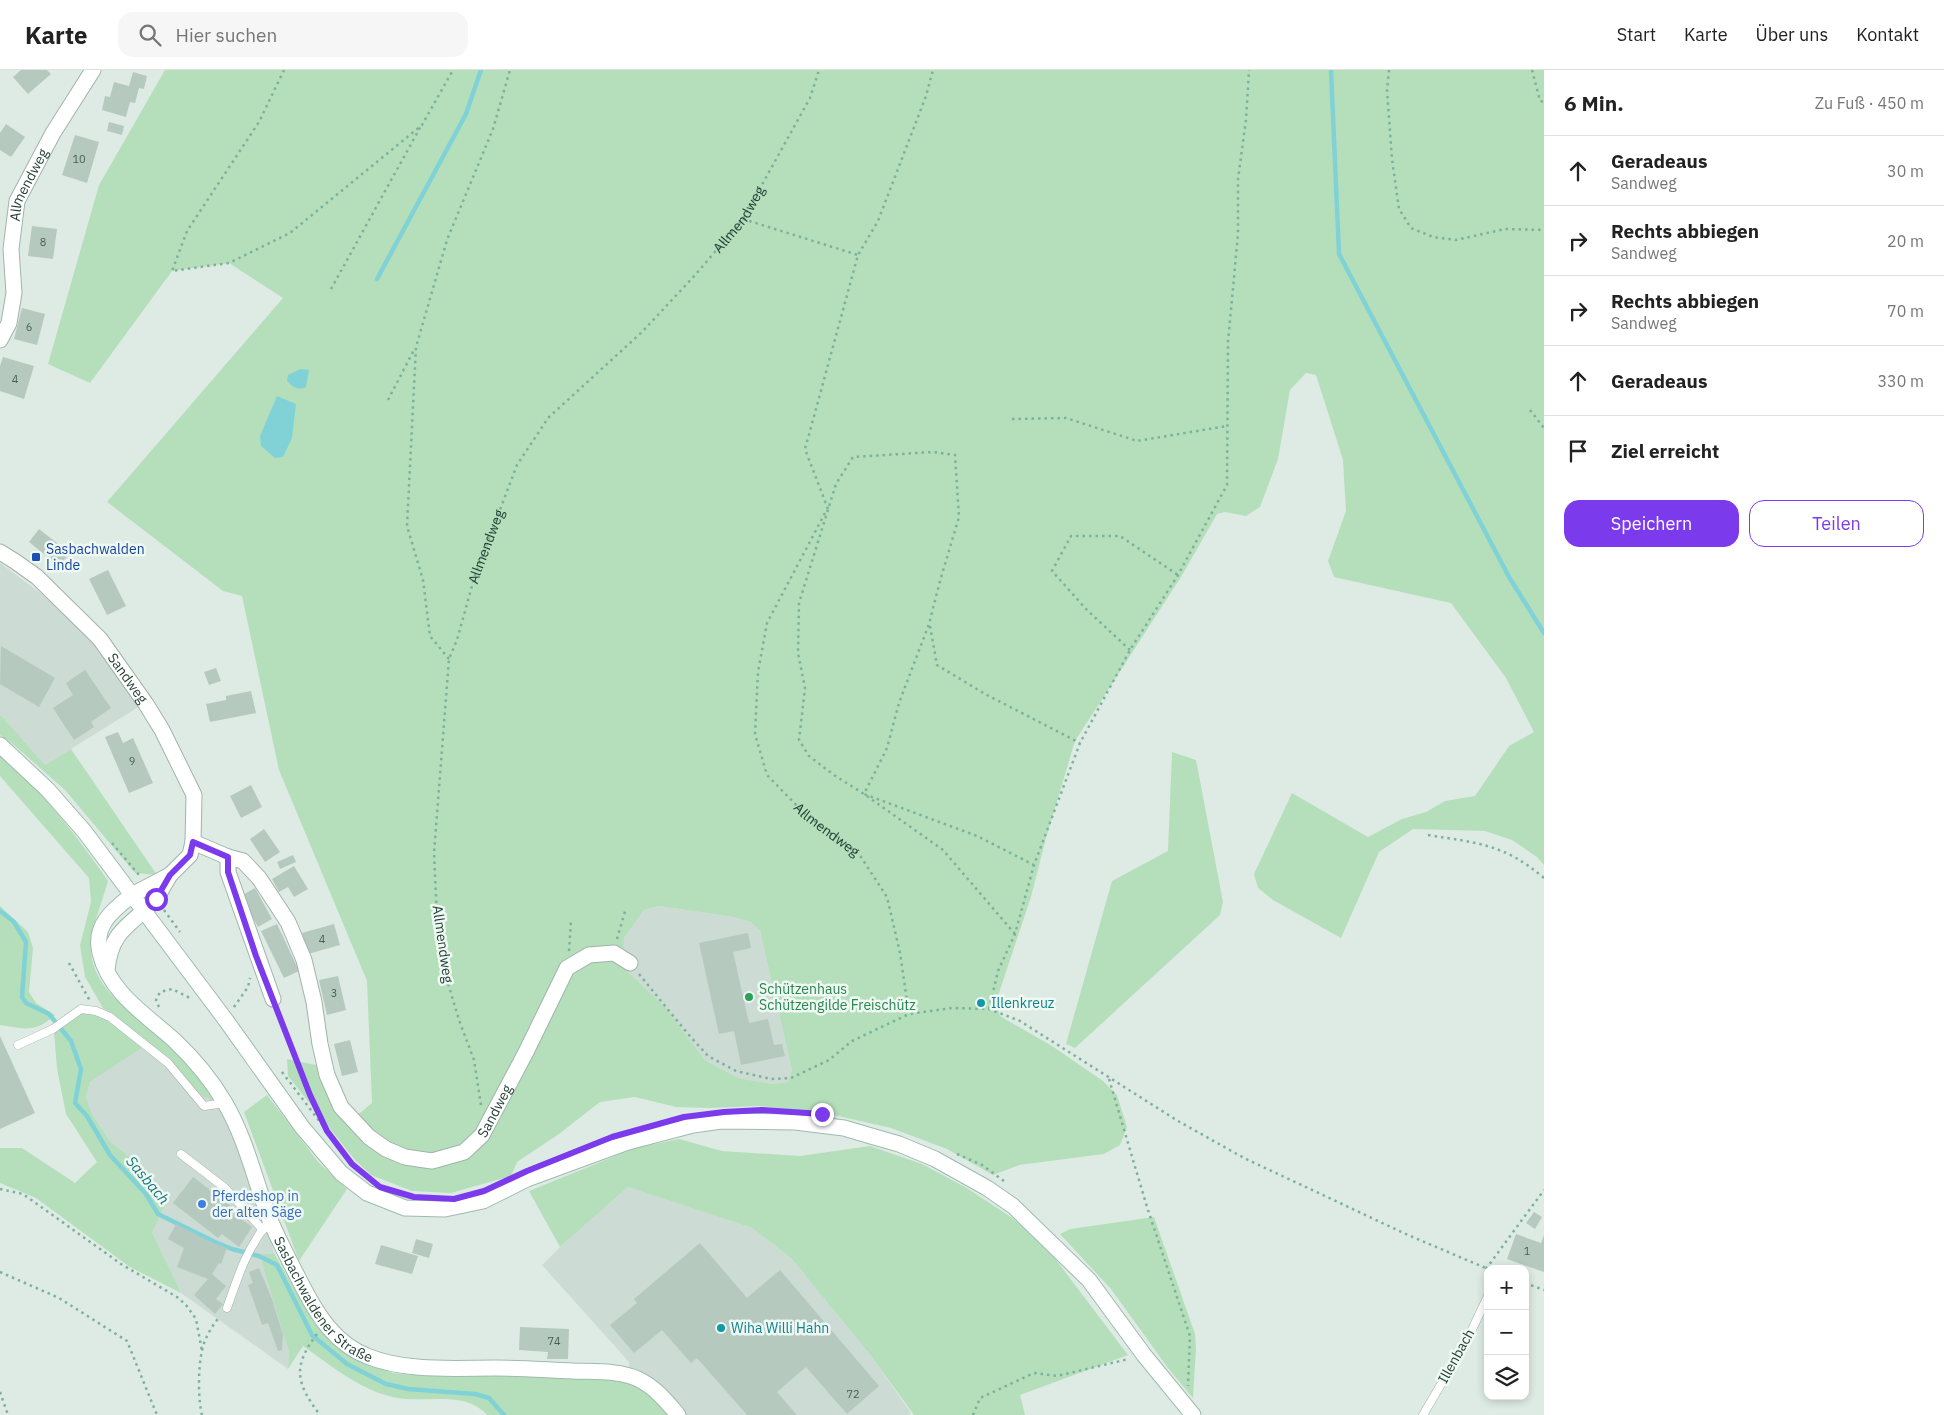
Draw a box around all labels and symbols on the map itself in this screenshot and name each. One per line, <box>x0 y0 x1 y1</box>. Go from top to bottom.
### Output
street label: Allmendweg <box>6 145 52 222</box>
house number: 10 <box>72 152 86 166</box>
street label: Allmendweg <box>709 182 769 257</box>
house number: 8 <box>40 235 46 249</box>
house number: 6 <box>26 320 32 334</box>
house number: 4 <box>12 372 19 386</box>
street label: Allmendweg <box>464 506 508 586</box>
place label: Sasbachwalden Linde <box>46 540 145 574</box>
marker: Sasbachwalden Linde <box>30 551 42 563</box>
street label: Sandweg <box>104 649 152 707</box>
house number: 9 <box>129 754 135 768</box>
street label: Allmendweg <box>790 799 864 861</box>
route start <box>145 888 168 911</box>
street label: Allmendweg <box>429 904 457 985</box>
house number: 4 <box>319 932 326 946</box>
place label: Schützenhaus Schützengilde Freischütz <box>759 980 916 1014</box>
house number: 3 <box>331 986 337 1000</box>
marker: Schützenhaus Schützengilde Freischütz <box>743 991 755 1003</box>
place label: Illenkreuz <box>991 994 1055 1012</box>
marker: Illenkreuz <box>975 997 987 1009</box>
street label: Sandweg <box>473 1081 516 1141</box>
route end <box>811 1103 834 1126</box>
water label: Sasbach <box>122 1152 174 1208</box>
place label: Pferdeshop in der alten Säge <box>212 1187 302 1221</box>
marker: Pferdeshop in der alten Säge <box>196 1198 208 1210</box>
street label: Sasbachwaldener Straße <box>270 1234 376 1366</box>
house number: 1 <box>1524 1244 1531 1258</box>
place label: Wiha Willi Hahn <box>731 1319 829 1337</box>
marker: Wiha Willi Hahn <box>715 1322 727 1334</box>
street label: Illenbach <box>1434 1326 1478 1386</box>
house number: 74 <box>547 1334 561 1348</box>
house number: 72 <box>846 1387 860 1401</box>

